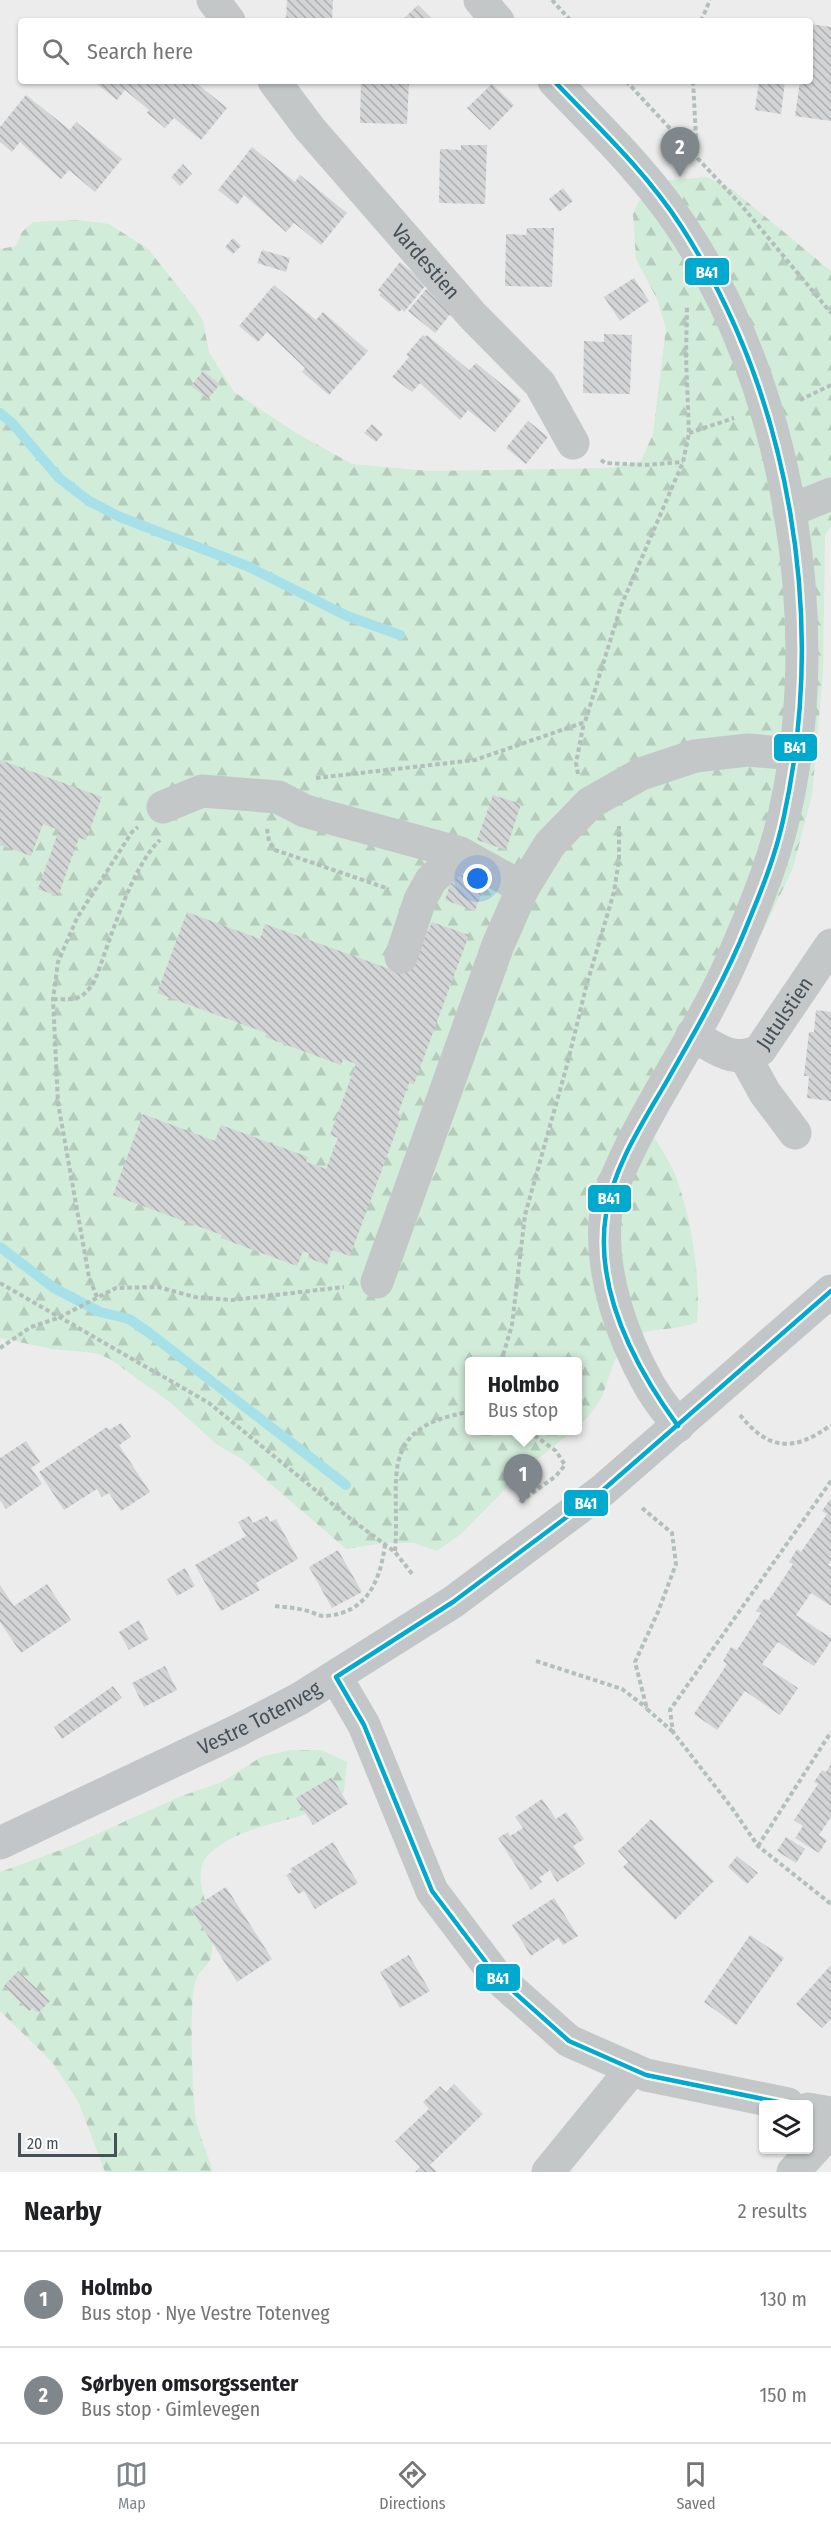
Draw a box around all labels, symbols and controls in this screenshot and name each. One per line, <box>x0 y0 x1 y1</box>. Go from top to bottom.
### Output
search box <box>18 18 813 84</box>
icon: search <box>39 35 72 68</box>
text: Search here <box>87 38 193 65</box>
pin: 2 <box>660 128 700 177</box>
street label: Vardestien <box>386 219 465 305</box>
line badge: B41 <box>684 257 730 286</box>
text: B41 <box>696 263 718 282</box>
line badge: B41 <box>773 733 818 762</box>
text: B41 <box>784 738 806 757</box>
your location <box>463 864 492 893</box>
street label: Jutulstien <box>751 972 819 1055</box>
line badge: B41 <box>587 1184 632 1213</box>
text: B41 <box>598 1189 620 1208</box>
popup <box>465 1357 582 1435</box>
text: Holmbo <box>488 1371 559 1398</box>
text: Bus stop <box>488 1398 558 1422</box>
pin: 1 <box>504 1454 542 1504</box>
line badge: B41 <box>563 1489 609 1517</box>
text: B41 <box>575 1494 597 1513</box>
street label: Vestre Totenveg <box>194 1675 326 1761</box>
line badge: B41 <box>475 1963 521 1992</box>
text: B41 <box>487 1969 509 1988</box>
map controls <box>759 2100 813 2154</box>
button: layers <box>759 2100 813 2154</box>
scale bar <box>18 2130 117 2158</box>
text: 20 m <box>27 2134 58 2153</box>
text: Nearby <box>24 2196 101 2227</box>
text: 2 results <box>738 2199 807 2223</box>
text: Holmbo <box>81 2274 152 2301</box>
text: 1 <box>39 2287 48 2311</box>
text: 130 m <box>760 2287 807 2311</box>
text: Bus stop · Nye Vestre Totenveg <box>81 2301 330 2325</box>
text: Sørbyen omsorgssenter <box>81 2370 298 2397</box>
text: 2 <box>39 2383 48 2407</box>
text: 150 m <box>760 2383 807 2407</box>
text: Bus stop · Gimlevegen <box>81 2397 260 2421</box>
tab: Map <box>115 2458 148 2513</box>
tab: Directions <box>379 2458 446 2513</box>
tab: Saved <box>676 2458 716 2513</box>

